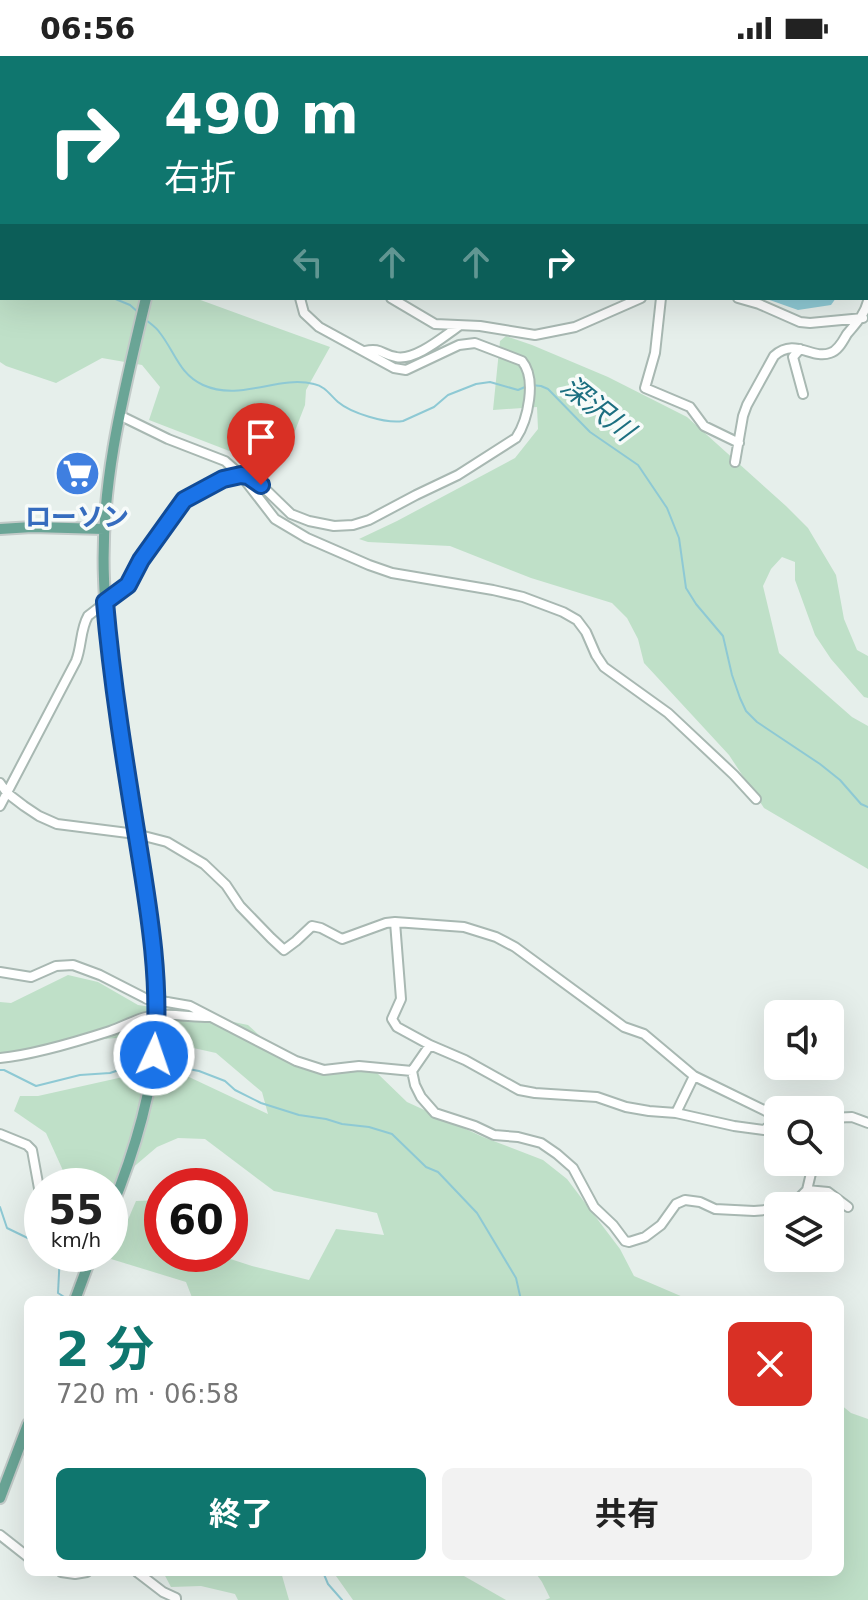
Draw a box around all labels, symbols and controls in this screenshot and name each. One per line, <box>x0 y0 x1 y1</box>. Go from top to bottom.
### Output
text: 06:56 <box>40 11 136 46</box>
text: 490 m <box>164 81 359 146</box>
icon: right <box>32 88 136 192</box>
text: 右折 <box>164 157 236 198</box>
icon: left <box>286 240 330 284</box>
icon: ahead <box>370 240 414 284</box>
icon: ahead <box>454 240 498 284</box>
icon: right <box>538 240 582 284</box>
water label: 深沢川 <box>555 369 643 450</box>
pin <box>227 403 295 485</box>
icon: arrive <box>239 415 283 459</box>
supermarket icon: ローソン <box>53 450 101 498</box>
place label: ローソン <box>25 502 129 532</box>
map controls <box>764 1000 844 1272</box>
button: sound <box>764 1000 844 1080</box>
position arrow <box>112 1013 196 1097</box>
button: search <box>764 1096 844 1176</box>
speed limit sign: 60 <box>144 1168 248 1272</box>
text: 55 <box>48 1187 104 1233</box>
button: layers <box>764 1192 844 1272</box>
text: km/h <box>51 1228 101 1252</box>
text: 2 分 <box>56 1321 154 1377</box>
button: close <box>728 1322 812 1406</box>
text: 720 m · 06:58 <box>56 1379 239 1409</box>
button: 終了 <box>56 1468 426 1560</box>
button: 共有 <box>442 1468 812 1560</box>

